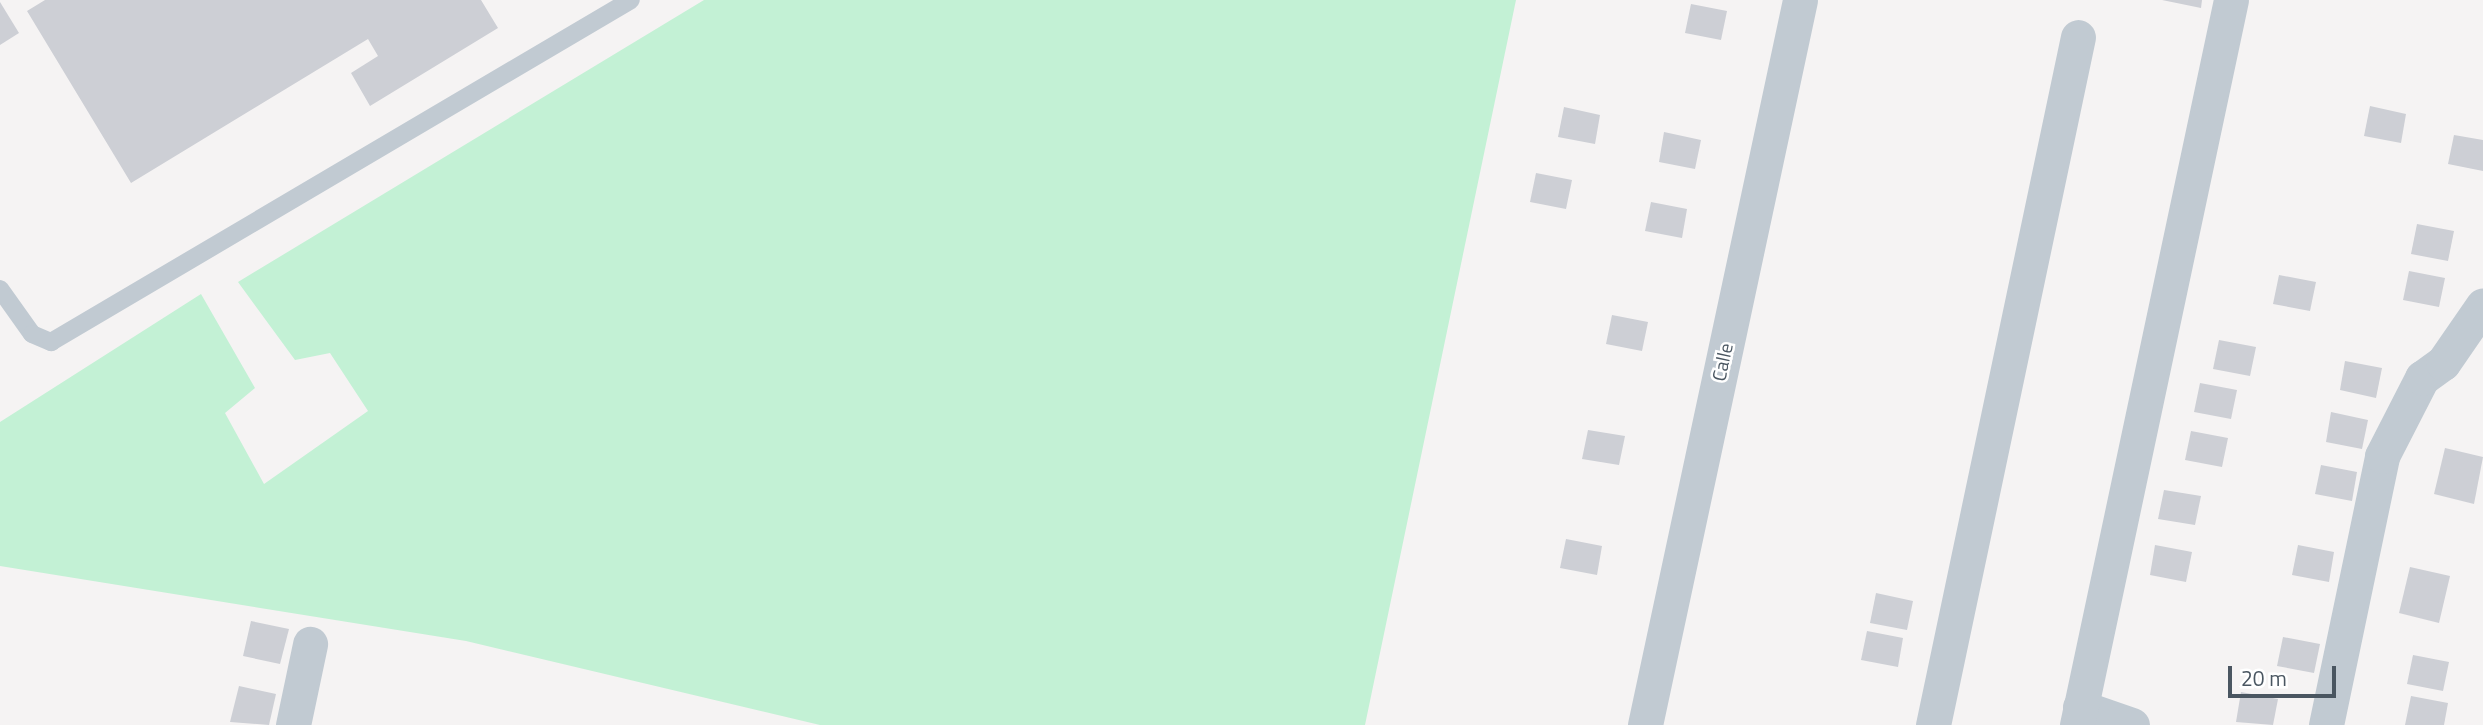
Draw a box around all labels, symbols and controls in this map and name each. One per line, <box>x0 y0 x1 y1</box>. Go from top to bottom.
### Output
street label: Calle <box>1707 341 1737 383</box>
scale bar <box>2231 652 2340 696</box>
text: 20 m <box>2241 662 2287 694</box>

